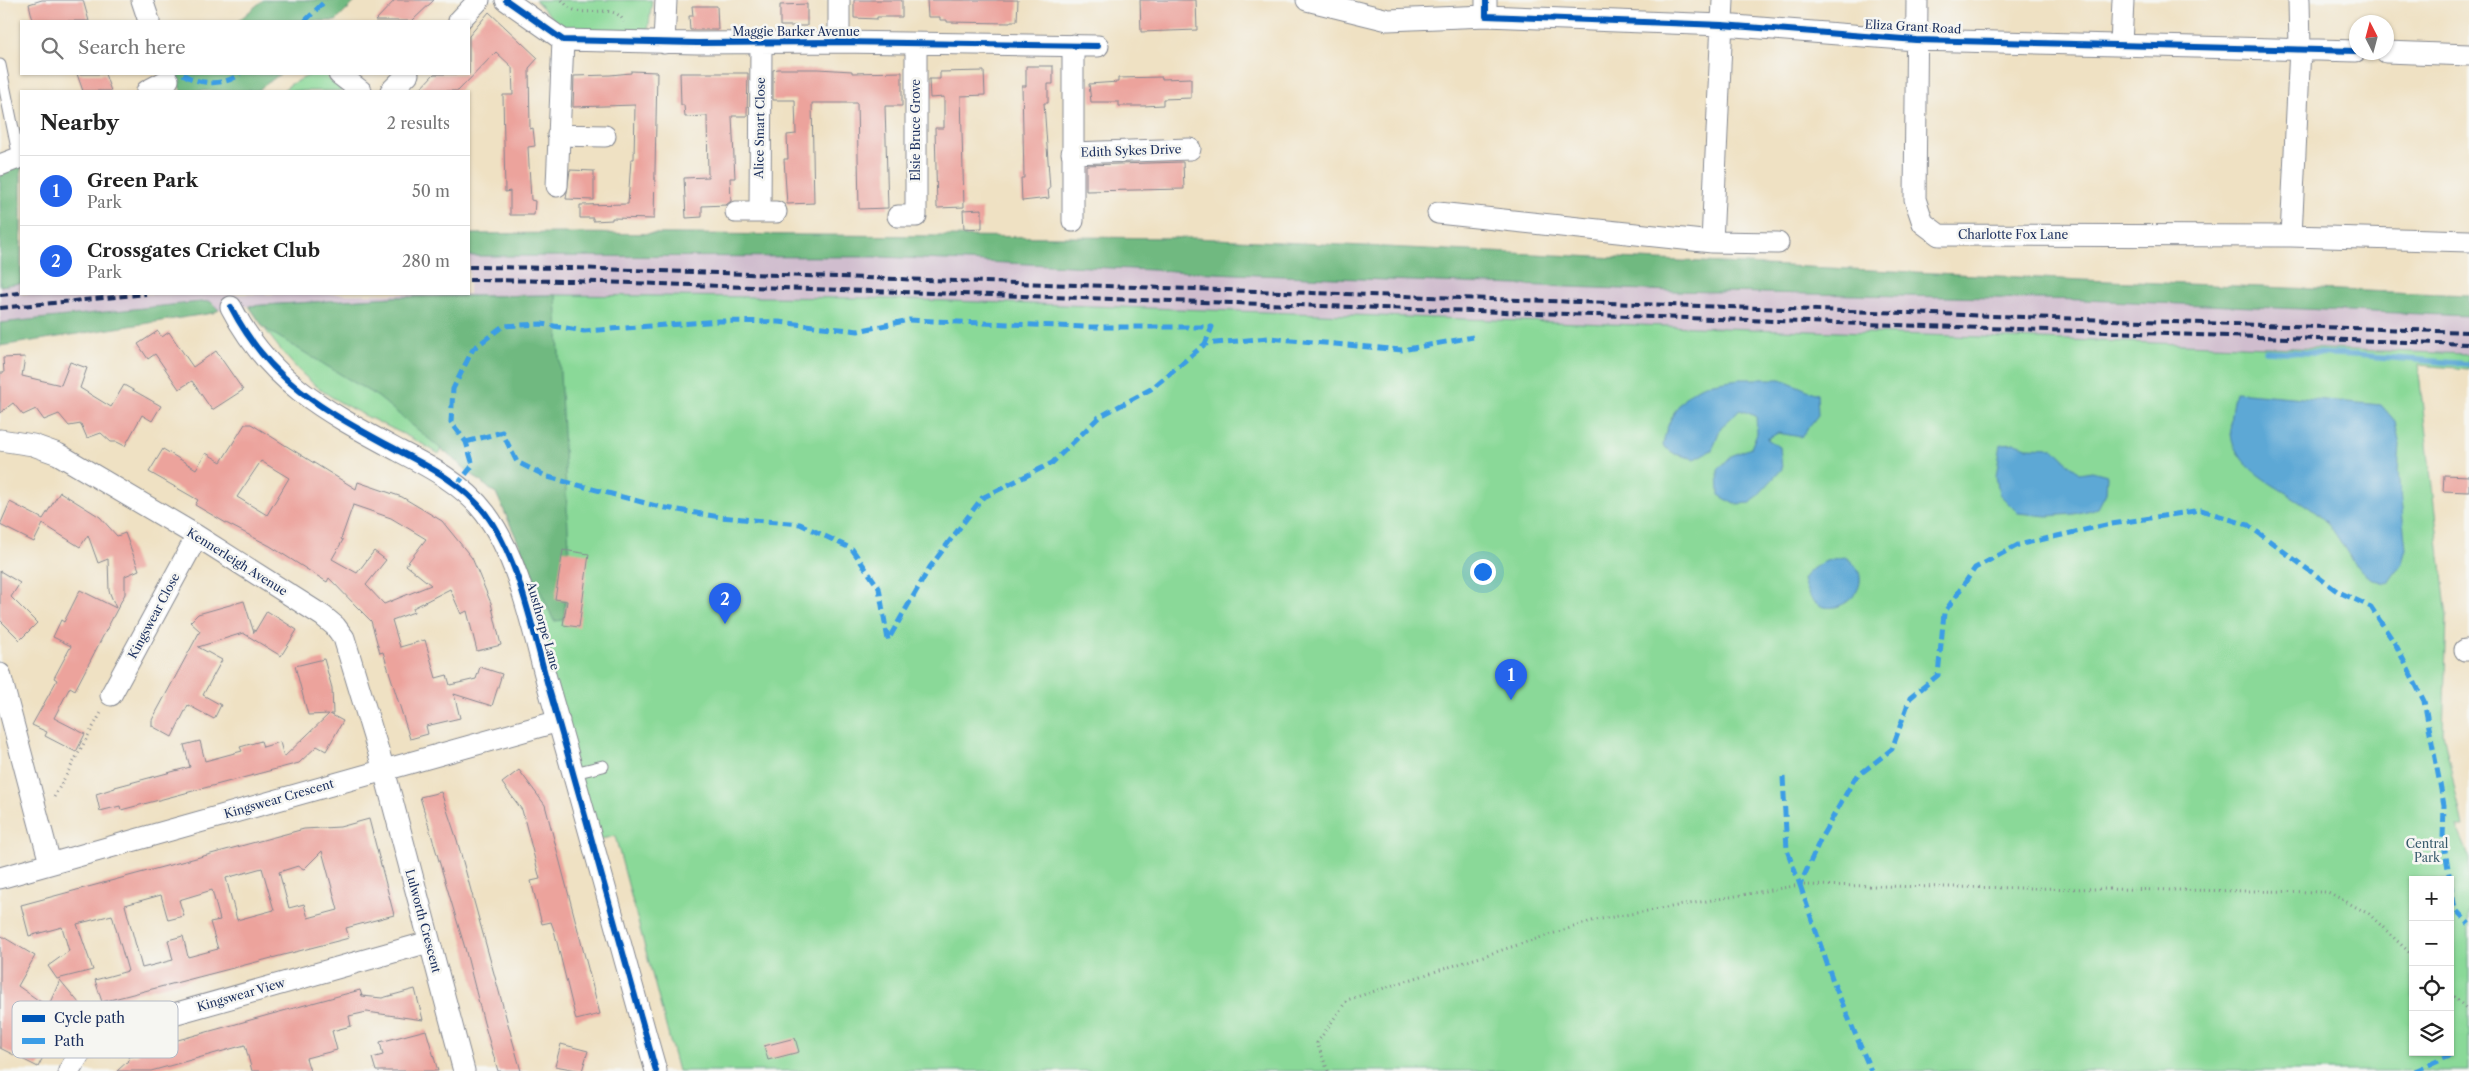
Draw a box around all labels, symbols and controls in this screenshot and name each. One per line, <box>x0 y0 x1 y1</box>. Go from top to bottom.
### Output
north arrow <box>2349 15 2394 60</box>
street label: Eliza Grant Road <box>1864 16 1962 37</box>
search box <box>20 20 470 75</box>
street label: Maggie Barker Avenue <box>732 24 860 39</box>
icon: search <box>38 34 66 62</box>
text: Search here <box>78 36 186 59</box>
street label: Alice Smart Close <box>751 77 768 180</box>
street label: Elsie Bruce Grove <box>908 79 923 181</box>
text: Nearby <box>40 110 119 135</box>
text: 2 results <box>387 113 450 133</box>
street label: Edith Sykes Drive <box>1080 141 1182 160</box>
text: Green Park <box>87 169 198 192</box>
text: 1 <box>52 181 60 201</box>
text: 50 m <box>412 181 450 201</box>
text: Park <box>87 192 122 212</box>
street label: Charlotte Fox Lane <box>1958 227 2068 242</box>
text: Crossgates Cricket Club <box>87 239 320 262</box>
text: 2 <box>51 251 61 271</box>
text: 280 m <box>402 251 450 271</box>
text: Park <box>87 262 122 282</box>
street label: Kennerleigh Avenue <box>184 525 291 599</box>
your location <box>1470 559 1496 585</box>
street label: Kingswear Close <box>125 570 183 661</box>
street label: Austhorpe Lane <box>523 579 563 672</box>
pin: 2 <box>709 583 741 624</box>
pin: 1 <box>1495 659 1527 700</box>
street label: Kingswear Crescent <box>222 775 336 821</box>
park label: Central Park <box>2406 836 2449 865</box>
street label: Lulworth Crescent <box>402 867 445 975</box>
map controls <box>2409 876 2454 1056</box>
button: + <box>2409 876 2454 921</box>
button: − <box>2409 921 2454 966</box>
button: locate <box>2409 966 2454 1011</box>
street label: Kingswear View <box>195 974 288 1014</box>
legend <box>12 1001 178 1058</box>
text: Cycle path <box>54 1009 125 1027</box>
button: layers <box>2409 1011 2454 1056</box>
text: Path <box>54 1032 84 1050</box>

